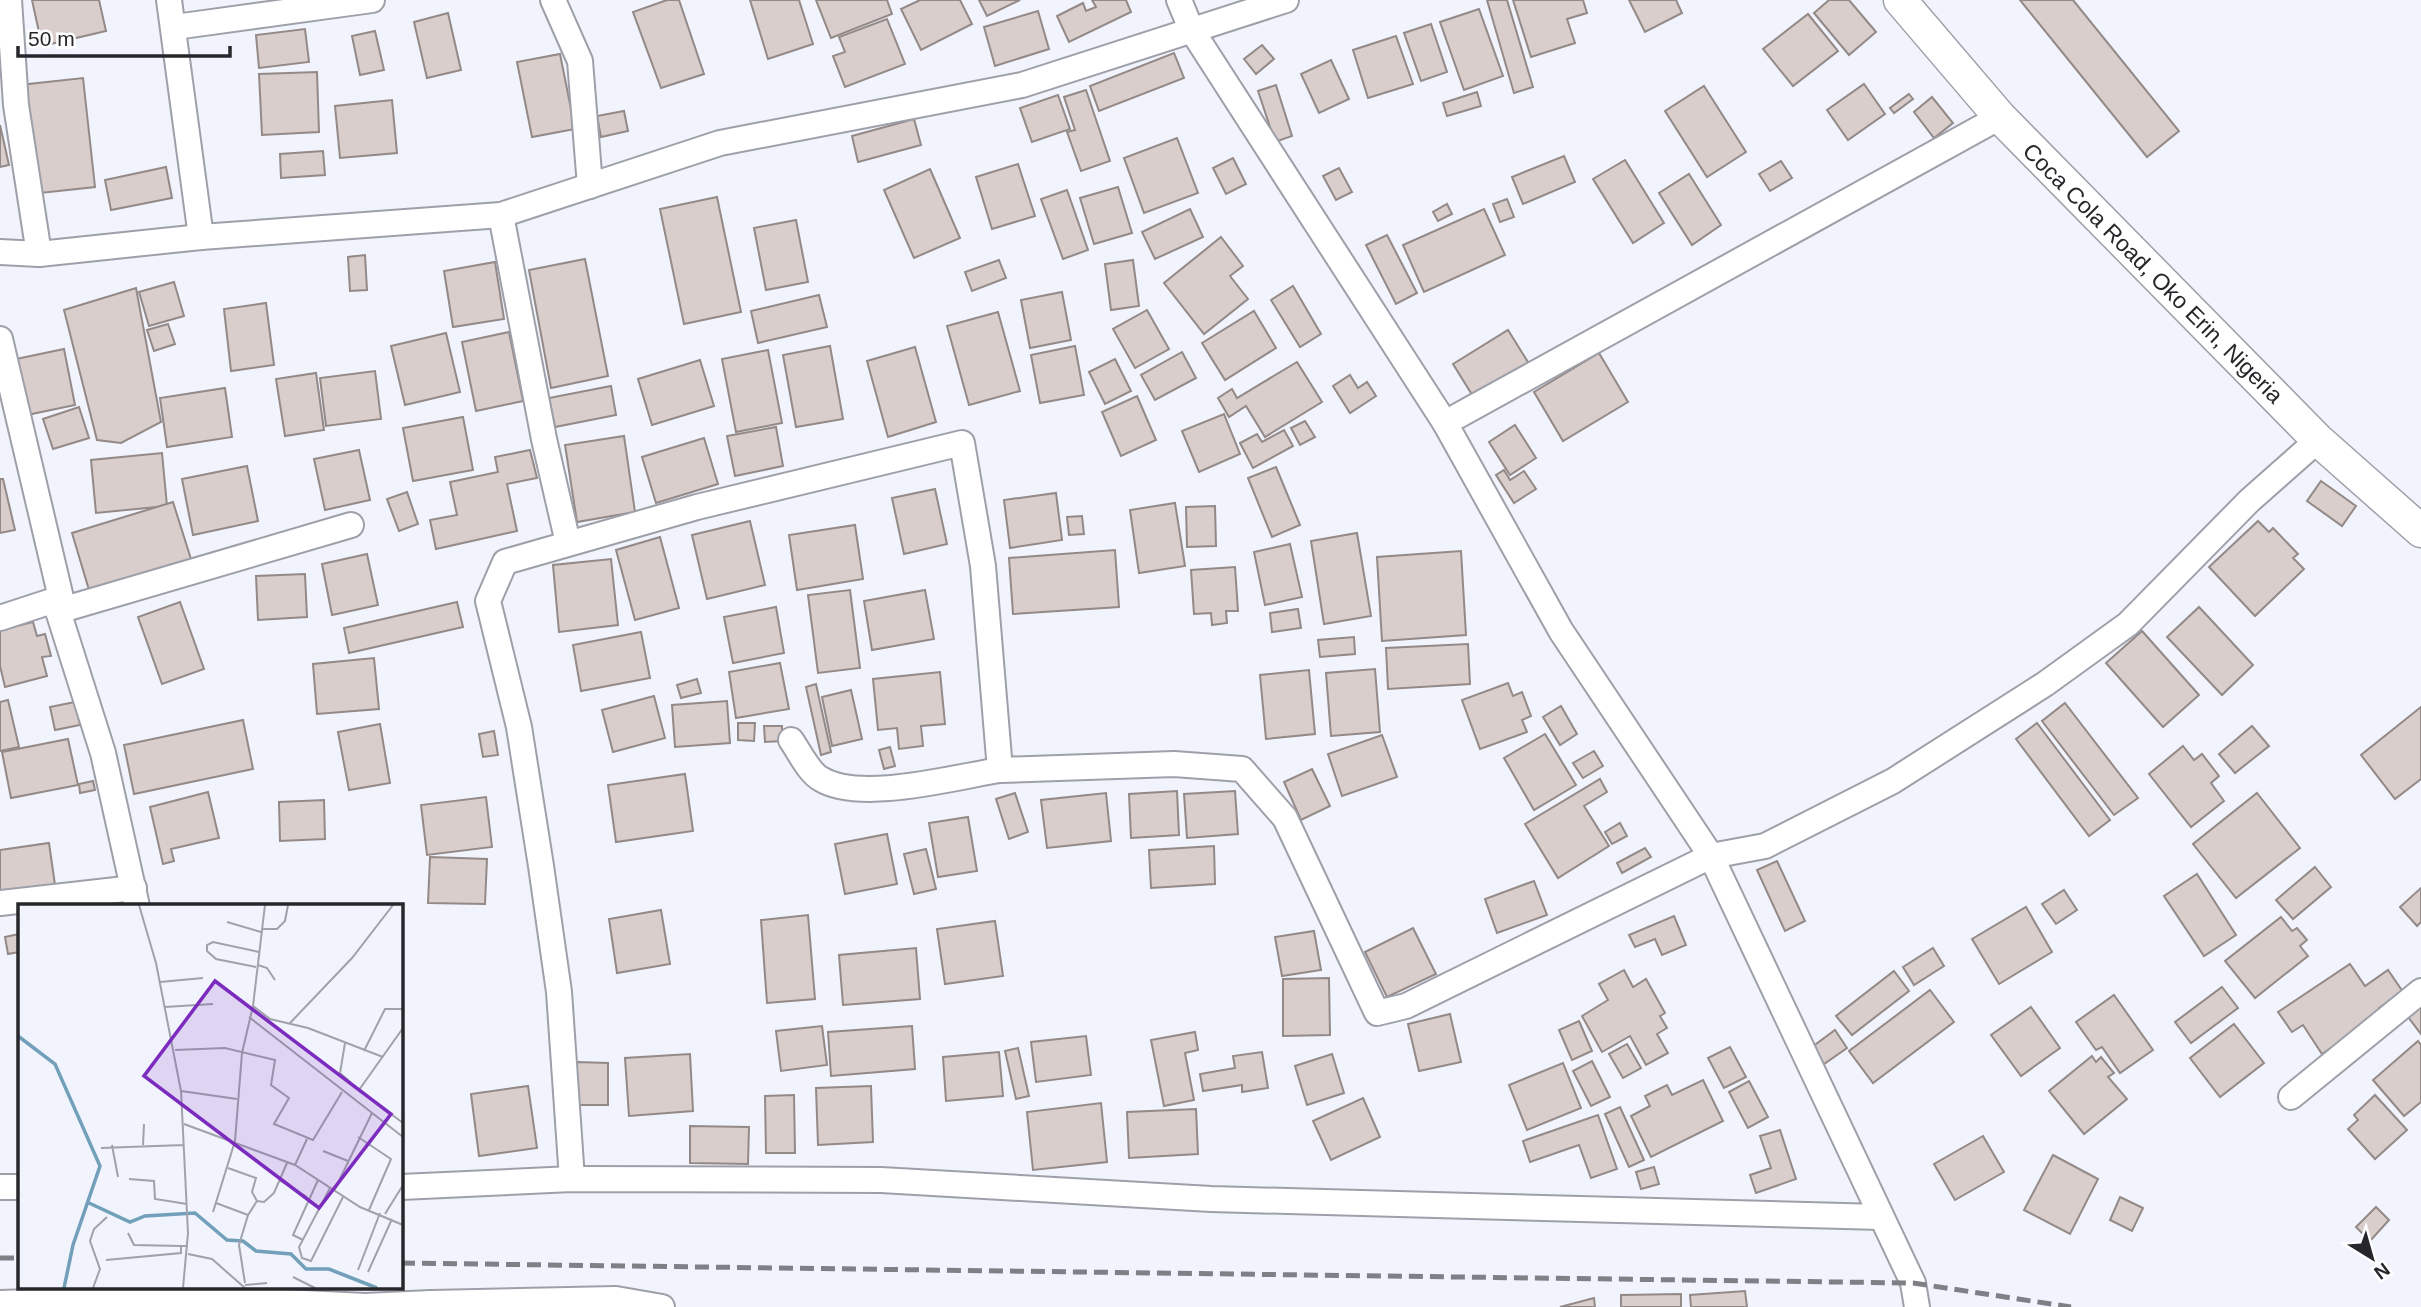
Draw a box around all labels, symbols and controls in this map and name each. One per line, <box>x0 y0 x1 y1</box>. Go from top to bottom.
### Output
scale bar <box>18 14 229 58</box>
text: 50 m <box>28 27 75 50</box>
street label: Coca Cola Road, Oko Erin, Nigeria <box>2018 138 2288 408</box>
inset map <box>18 904 402 1290</box>
north arrow <box>2337 1223 2407 1293</box>
text: N <box>2370 1259 2394 1284</box>

